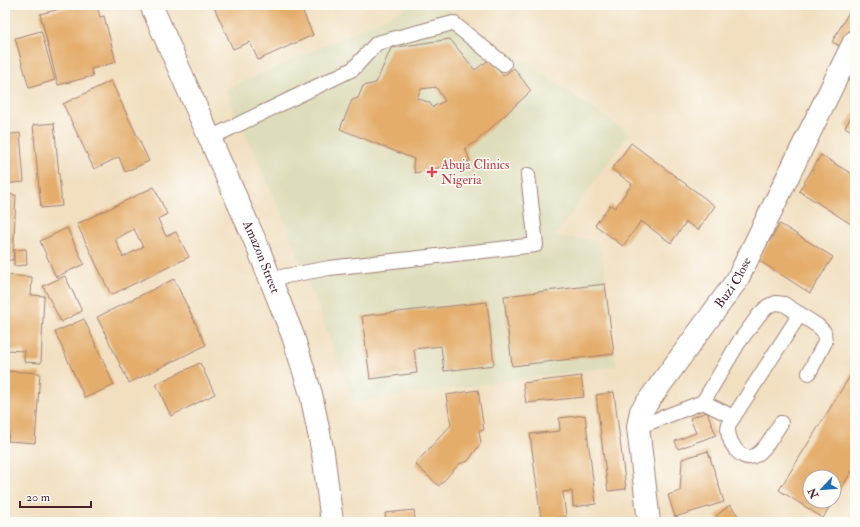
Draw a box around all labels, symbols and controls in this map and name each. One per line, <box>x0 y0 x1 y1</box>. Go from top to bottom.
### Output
place label: Abuja Clinics Nigeria <box>440 157 510 188</box>
marker: Abuja Clinics Nigeria <box>426 166 438 178</box>
street label: Amazon Street <box>239 217 283 296</box>
street label: Buzi Close <box>711 254 755 311</box>
north arrow <box>802 469 842 509</box>
scale bar <box>20 483 91 509</box>
text: N <box>805 485 822 501</box>
text: 20 m <box>26 490 51 505</box>

